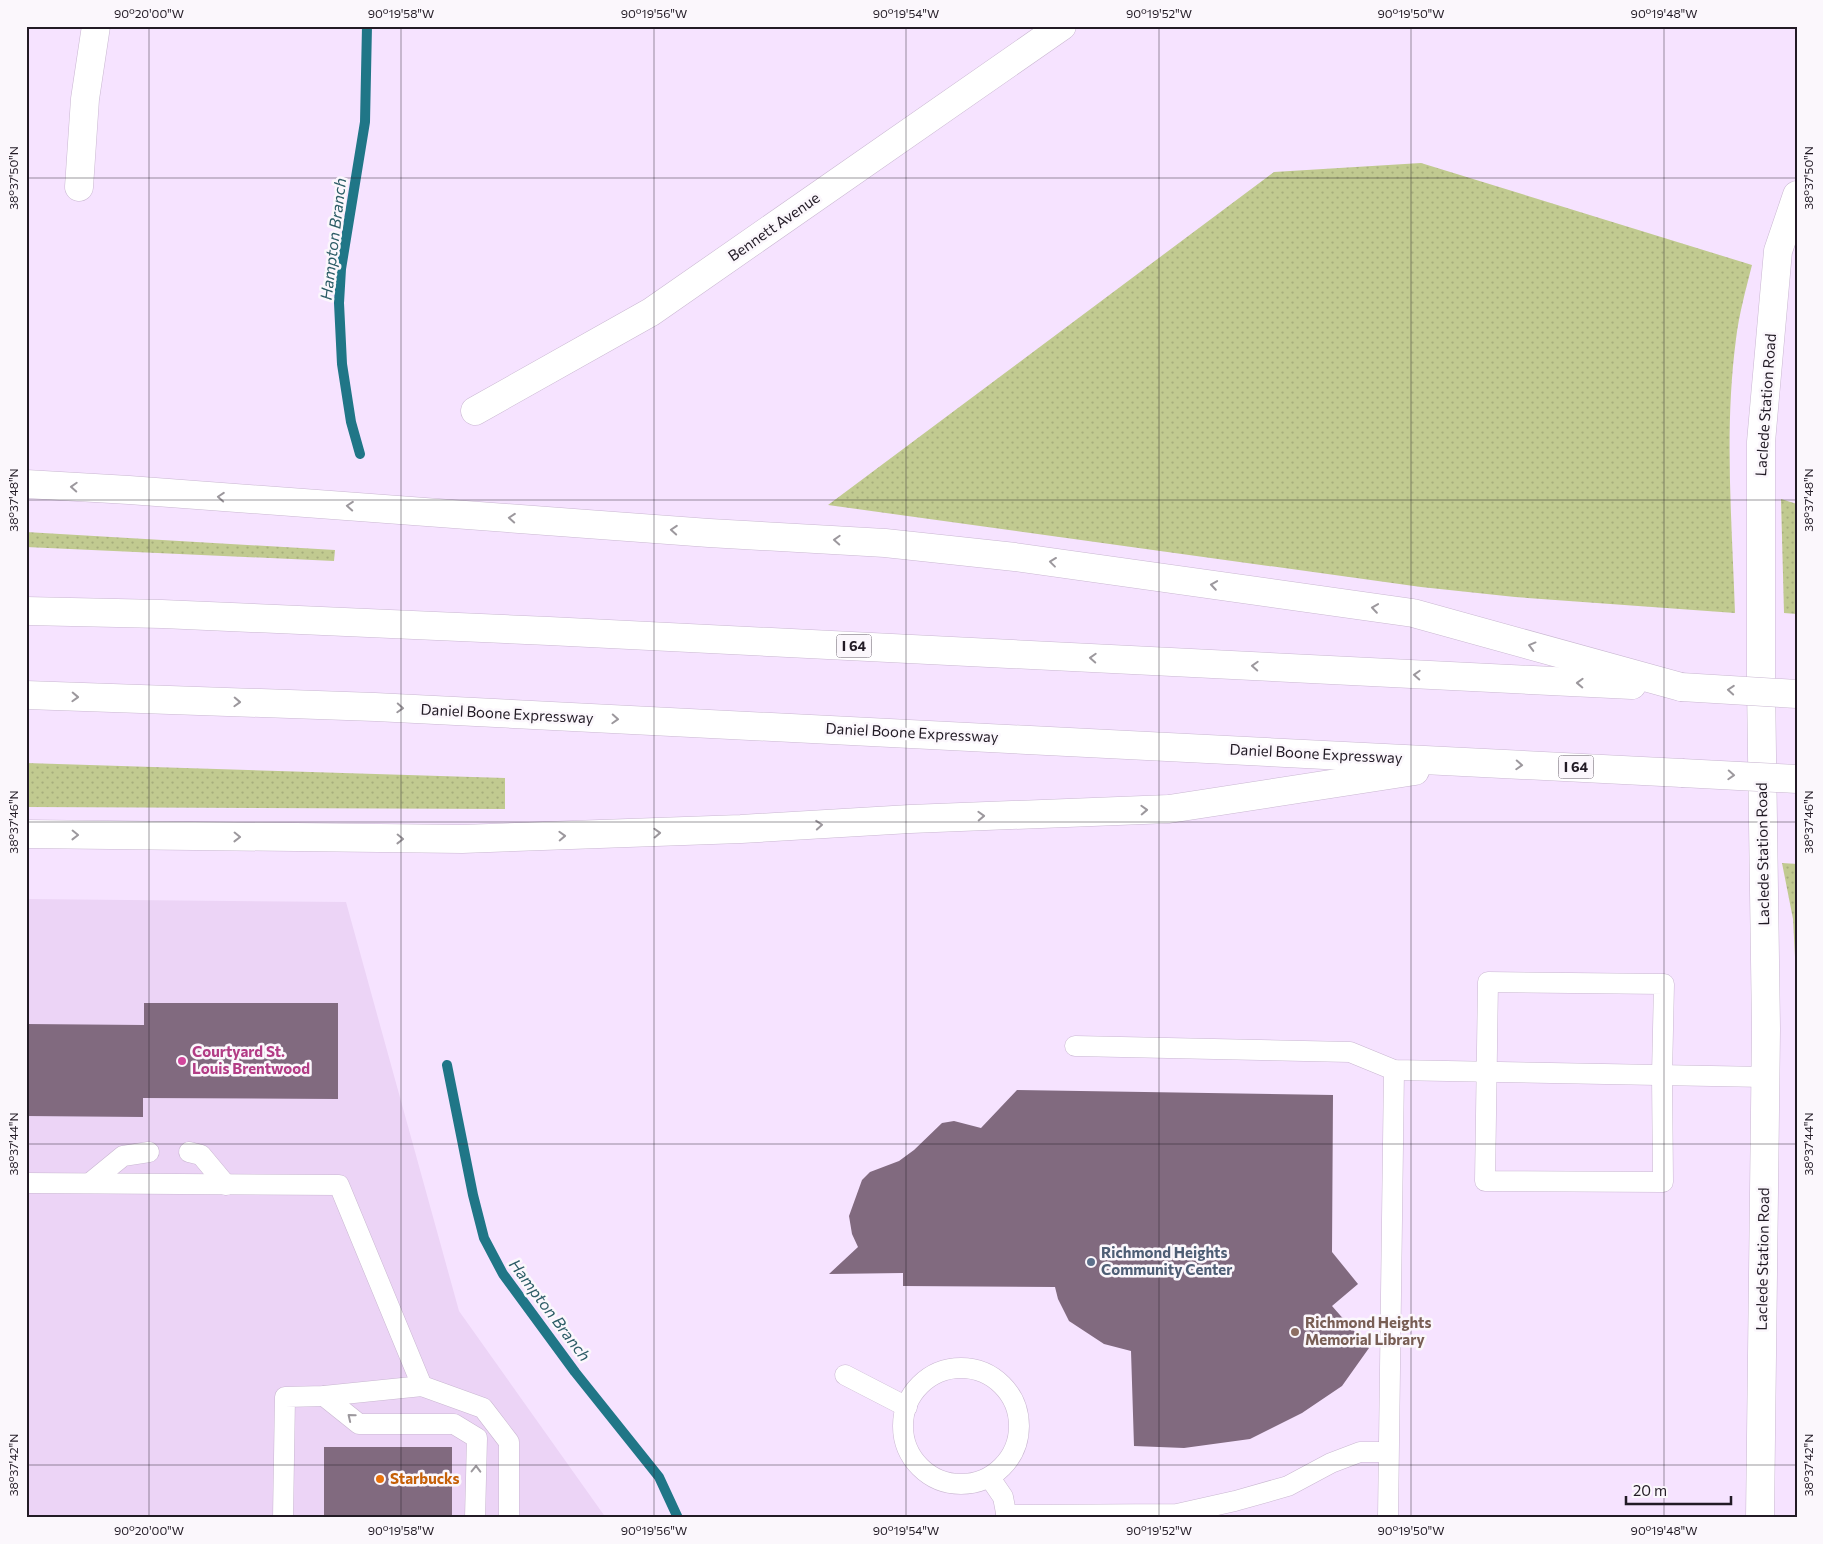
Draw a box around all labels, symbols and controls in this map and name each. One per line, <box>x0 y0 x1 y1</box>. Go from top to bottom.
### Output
text: 90°20'00"W <box>114 6 184 20</box>
text: 90°19'58"W <box>368 6 434 20</box>
text: 90°19'56"W <box>621 6 687 20</box>
text: 90°19'54"W <box>873 6 939 20</box>
text: 90°19'52"W <box>1126 6 1192 20</box>
text: 90°19'50"W <box>1378 6 1445 20</box>
text: 90°19'48"W <box>1631 6 1697 20</box>
text: 38°37'50"N <box>6 146 20 210</box>
text: 38°37'50"N <box>1801 146 1815 210</box>
water label: Hampton Branch <box>316 177 349 301</box>
street label: Bennett Avenue <box>724 188 823 264</box>
street label: Laclede Station Road <box>1751 333 1779 477</box>
text: 38°37'48"N <box>6 468 20 532</box>
text: 38°37'48"N <box>1801 468 1815 532</box>
one-way arrow <box>70 482 78 493</box>
one-way arrow <box>217 491 225 502</box>
one-way arrow <box>346 501 354 512</box>
one-way arrow <box>508 513 516 524</box>
one-way arrow <box>670 525 678 536</box>
one-way arrow <box>832 534 840 545</box>
one-way arrow <box>1049 557 1057 568</box>
one-way arrow <box>1210 580 1218 591</box>
one-way arrow <box>1370 603 1378 614</box>
road number: I 64 <box>836 634 872 658</box>
one-way arrow <box>1529 642 1537 652</box>
one-way arrow <box>1088 653 1096 664</box>
one-way arrow <box>1251 661 1259 672</box>
one-way arrow <box>1413 669 1421 680</box>
one-way arrow <box>1575 677 1583 688</box>
one-way arrow <box>1726 685 1734 696</box>
one-way arrow <box>71 691 79 702</box>
one-way arrow <box>234 697 242 708</box>
street label: Daniel Boone Expressway <box>420 699 594 727</box>
one-way arrow <box>396 703 404 714</box>
one-way arrow <box>611 713 619 724</box>
street label: Daniel Boone Expressway <box>825 718 999 746</box>
street label: Daniel Boone Expressway <box>1229 739 1403 767</box>
road number: I 64 <box>1558 756 1594 779</box>
one-way arrow <box>1516 759 1524 770</box>
one-way arrow <box>1727 770 1735 781</box>
street label: Laclede Station Road <box>1752 782 1772 926</box>
text: 38°37'46"N <box>6 790 20 854</box>
text: 38°37'46"N <box>1801 790 1815 854</box>
one-way arrow <box>1140 805 1148 815</box>
one-way arrow <box>978 811 986 821</box>
one-way arrow <box>815 819 823 830</box>
one-way arrow <box>653 827 661 838</box>
one-way arrow <box>72 830 79 840</box>
one-way arrow <box>559 831 567 841</box>
one-way arrow <box>234 832 242 842</box>
one-way arrow <box>396 833 404 844</box>
place label: Courtyard St. Louis Brentwood <box>192 1042 310 1077</box>
marker: Courtyard St. Louis Brentwood <box>176 1055 188 1067</box>
text: 38°37'44"N <box>6 1112 20 1176</box>
text: 38°37'44"N <box>1801 1112 1815 1176</box>
street label: Laclede Station Road <box>1752 1187 1772 1331</box>
place label: Richmond Heights Community Center <box>1101 1243 1232 1278</box>
water label: Hampton Branch <box>506 1255 595 1365</box>
marker: Richmond Heights Community Center <box>1085 1256 1097 1268</box>
place label: Richmond Heights Memorial Library <box>1305 1313 1431 1348</box>
marker: Richmond Heights Memorial Library <box>1289 1326 1301 1338</box>
one-way arrow <box>348 1414 357 1423</box>
text: 38°37'42"N <box>6 1434 20 1496</box>
text: 38°37'42"N <box>1801 1434 1815 1496</box>
one-way arrow <box>471 1465 481 1472</box>
place label: Starbucks <box>390 1469 460 1487</box>
marker: Starbucks <box>374 1473 386 1485</box>
scale bar <box>1626 1474 1730 1506</box>
text: 20 m <box>1633 1481 1667 1499</box>
text: 90°20'00"W <box>114 1523 184 1537</box>
text: 90°19'58"W <box>368 1523 434 1537</box>
text: 90°19'56"W <box>621 1523 687 1537</box>
text: 90°19'54"W <box>873 1523 939 1537</box>
text: 90°19'52"W <box>1126 1523 1192 1537</box>
text: 90°19'50"W <box>1378 1523 1445 1537</box>
text: 90°19'48"W <box>1631 1523 1697 1537</box>

